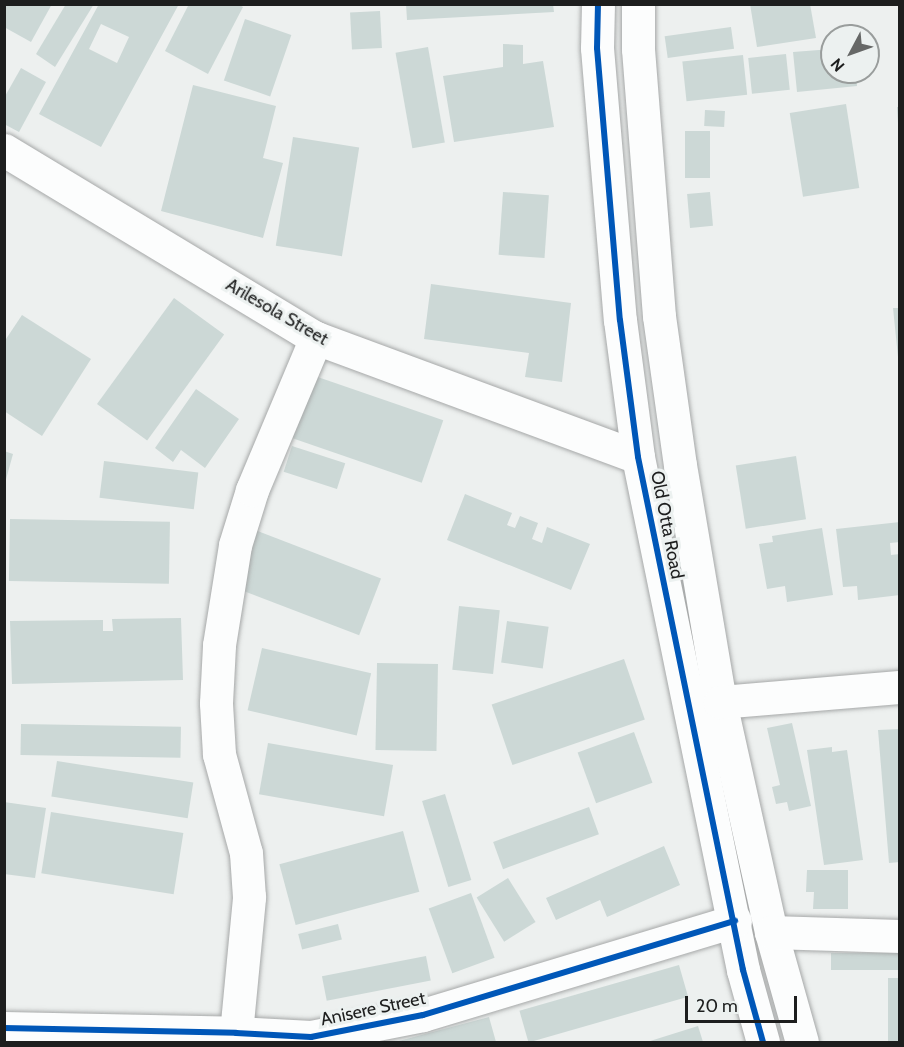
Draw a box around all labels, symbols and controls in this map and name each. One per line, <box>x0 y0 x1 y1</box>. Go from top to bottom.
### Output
north arrow <box>820 24 880 84</box>
text: N <box>827 54 848 75</box>
street label: Arilesola Street <box>222 274 332 350</box>
street label: Old Otta Road <box>646 469 688 581</box>
scale bar <box>688 984 800 1022</box>
street label: Anisere Street <box>319 987 427 1031</box>
text: 20 m <box>696 995 738 1017</box>

